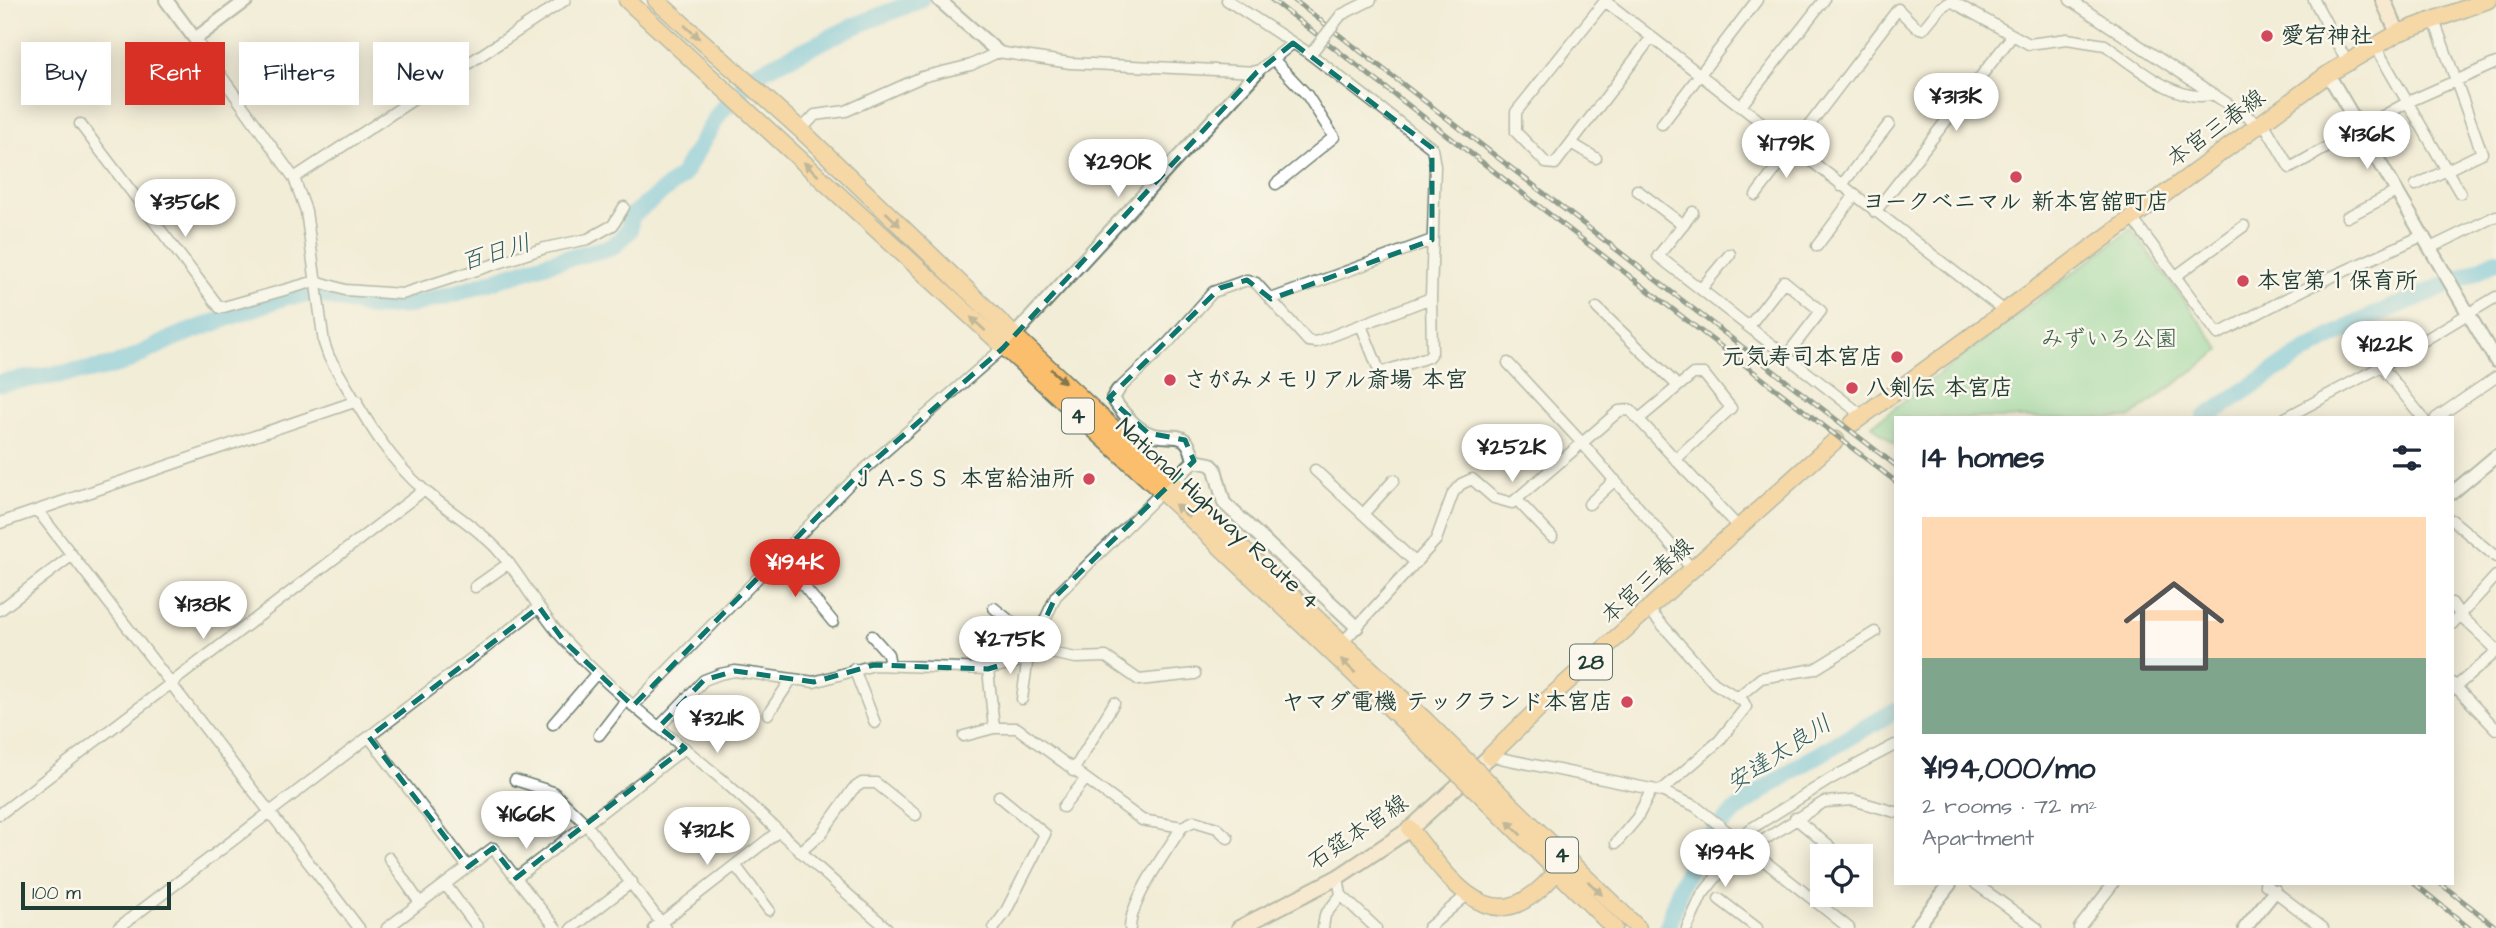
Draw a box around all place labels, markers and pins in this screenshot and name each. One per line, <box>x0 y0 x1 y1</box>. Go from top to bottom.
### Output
place label: 愛宕神社 <box>2281 20 2373 52</box>
marker: 愛宕神社 <box>2259 28 2275 44</box>
pin: ¥313K <box>1907 74 2005 133</box>
pin: ¥136K <box>2318 111 2416 171</box>
pin: ¥179K <box>1737 120 1835 180</box>
pin: ¥290K <box>1069 140 1167 199</box>
marker: ヨークベニマル 新本宮舘町店 <box>2008 169 2024 185</box>
pin: ¥356K <box>136 180 234 239</box>
place label: ヨークベニマル 新本宮舘町店 <box>1863 186 2169 218</box>
place label: 本宮第１保育所 <box>2257 265 2418 297</box>
marker: 本宮第１保育所 <box>2235 273 2251 289</box>
pin: ¥122K <box>2336 322 2434 381</box>
place label: 元気寿司本宮店 <box>1722 341 1883 373</box>
marker: 元気寿司本宮店 <box>1889 349 1905 365</box>
place label: さがみメモリアル斎場 本宮 <box>1184 364 1468 396</box>
marker: さがみメモリアル斎場 本宮 <box>1162 372 1178 388</box>
place label: 八剣伝 本宮店 <box>1866 372 2013 404</box>
marker: 八剣伝 本宮店 <box>1844 380 1860 396</box>
pin: ¥252K <box>1463 424 1561 484</box>
place label: ＪＡ-ＳＳ 本宮給油所 <box>852 463 1075 495</box>
marker: ＪＡ-ＳＳ 本宮給油所 <box>1081 471 1097 487</box>
pin: ¥194K <box>746 540 844 599</box>
pin: ¥138K <box>154 582 252 641</box>
pin: ¥275K <box>961 616 1059 676</box>
place label: ヤマダ電機 テックランド本宮店 <box>1282 686 1613 718</box>
marker: ヤマダ電機 テックランド本宮店 <box>1619 694 1635 710</box>
pin: ¥321K <box>668 696 766 755</box>
pin: ¥166K <box>477 792 575 851</box>
pin: ¥312K <box>658 808 756 867</box>
pin: ¥194K <box>1676 830 1774 889</box>

